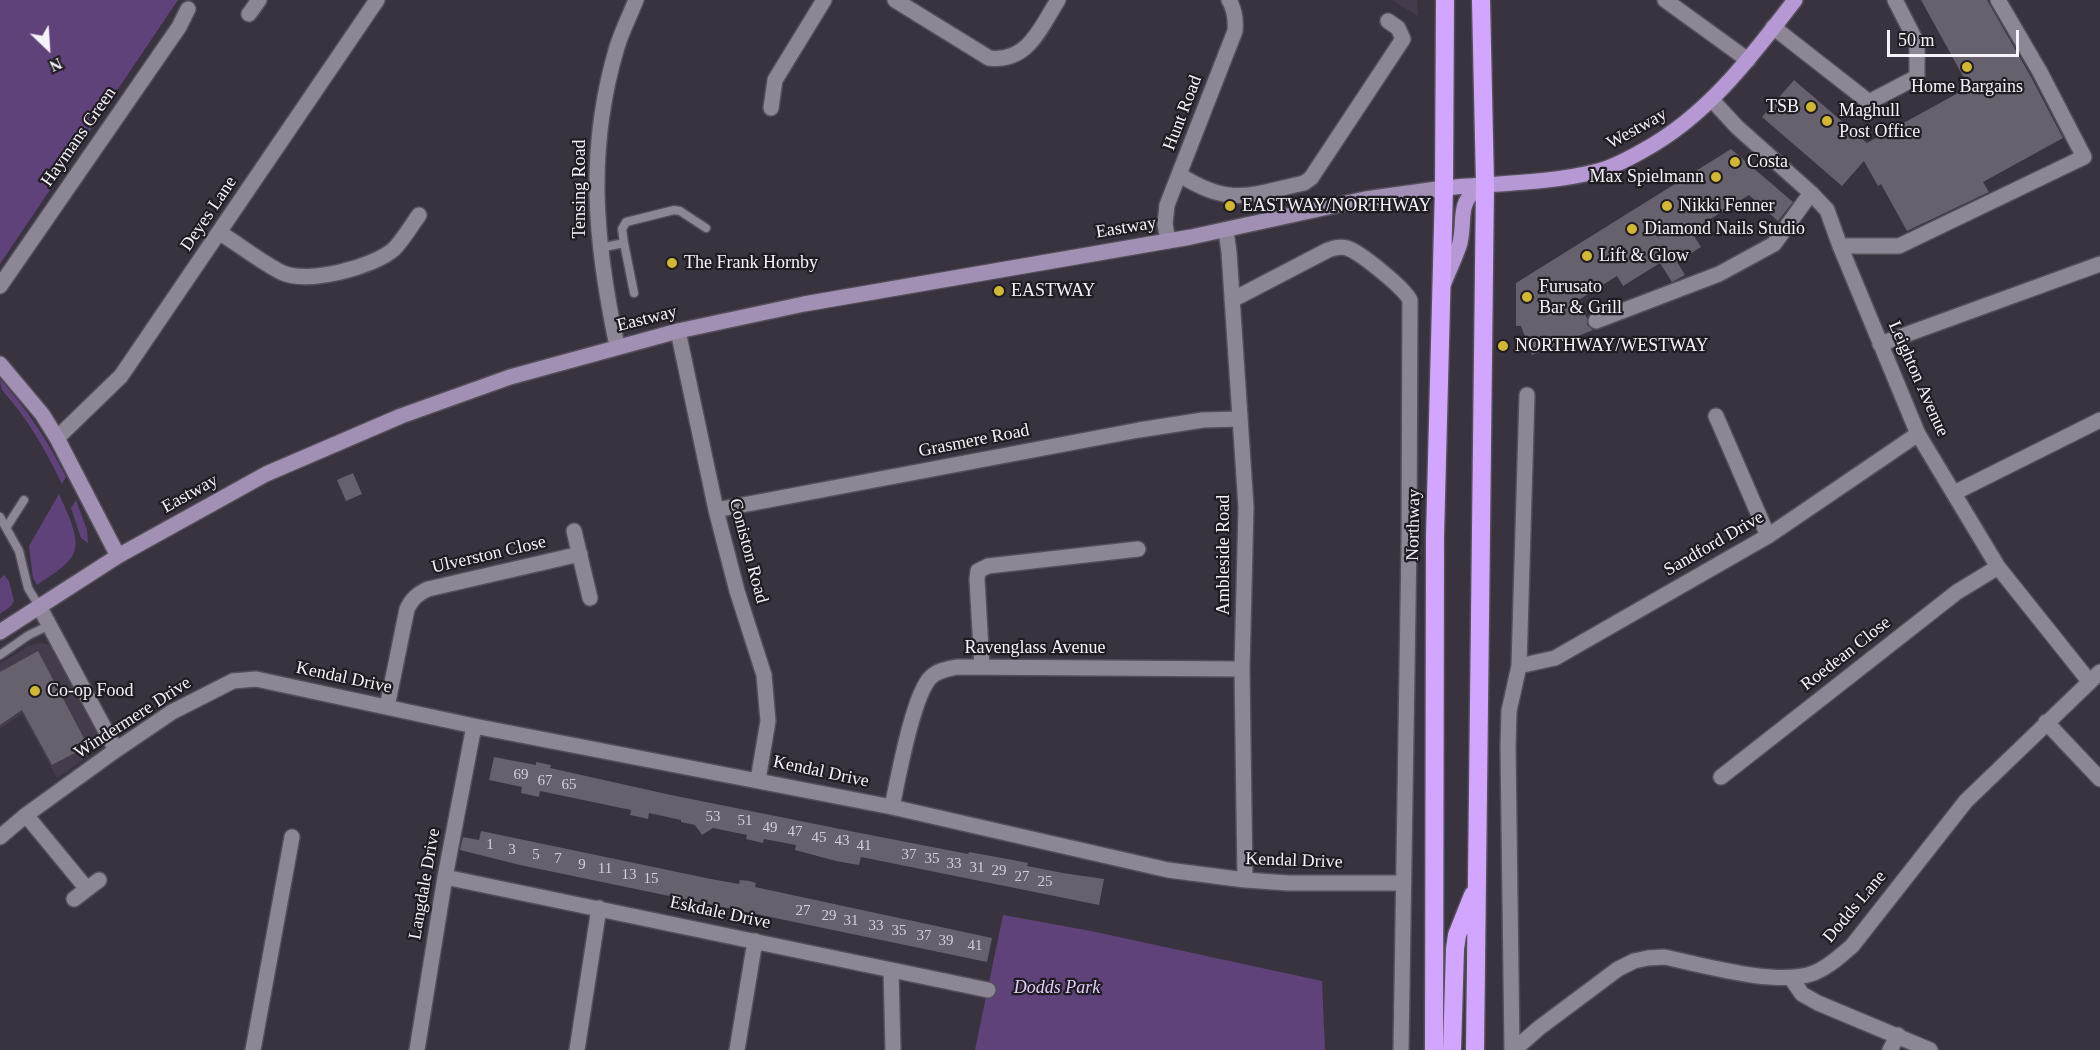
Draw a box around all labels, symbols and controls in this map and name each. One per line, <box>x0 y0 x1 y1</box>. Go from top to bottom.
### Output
north arrow <box>18 18 78 78</box>
scale bar <box>1890 18 2022 56</box>
text: 50 m <box>1898 30 1935 50</box>
text: N <box>47 55 65 75</box>
marker: Home Bargains <box>1960 60 1974 74</box>
street label: Hunt Road <box>1159 72 1207 154</box>
place label: Home Bargains <box>1911 76 2023 98</box>
street label: Haymans Green <box>37 83 121 191</box>
place label: TSB <box>1766 96 1799 118</box>
marker: TSB <box>1804 100 1818 114</box>
place label: Maghull Post Office <box>1839 100 1920 142</box>
street label: Westway <box>1603 104 1671 154</box>
marker: Maghull Post Office <box>1820 114 1834 128</box>
street label: Tensing Road <box>569 139 591 239</box>
place label: Costa <box>1747 151 1788 173</box>
marker: Costa <box>1728 155 1742 169</box>
place label: Max Spielmann <box>1590 166 1704 188</box>
marker: Max Spielmann <box>1709 170 1723 184</box>
street label: Deyes Lane <box>176 173 242 255</box>
place label: EASTWAY/NORTHWAY <box>1242 195 1432 217</box>
place label: Nikki Fenner <box>1679 195 1774 217</box>
marker: EASTWAY/NORTHWAY <box>1223 199 1237 213</box>
marker: Nikki Fenner <box>1660 199 1674 213</box>
street label: Eastway <box>1094 213 1158 243</box>
place label: Diamond Nails Studio <box>1644 218 1805 240</box>
marker: Diamond Nails Studio <box>1625 222 1639 236</box>
place label: Lift & Glow <box>1599 245 1689 267</box>
marker: Lift & Glow <box>1580 249 1594 263</box>
place label: The Frank Hornby <box>684 252 818 274</box>
marker: The Frank Hornby <box>665 256 679 270</box>
place label: Furusato Bar & Grill <box>1539 276 1622 318</box>
place label: EASTWAY <box>1011 280 1095 302</box>
marker: EASTWAY <box>992 284 1006 298</box>
marker: Furusato Bar & Grill <box>1520 290 1534 304</box>
street label: Eastway <box>615 301 679 337</box>
street label: Leighton Avenue <box>1883 318 1953 440</box>
place label: NORTHWAY/WESTWAY <box>1515 335 1709 357</box>
marker: NORTHWAY/WESTWAY <box>1496 339 1510 353</box>
street label: Grasmere Road <box>917 420 1031 462</box>
street label: Eastway <box>158 470 222 518</box>
street label: Northway <box>1403 489 1425 561</box>
street label: Ambleside Road <box>1213 495 1235 615</box>
street label: Coniston Road <box>724 496 772 606</box>
street label: Sandford Drive <box>1660 507 1768 581</box>
street label: Ulverston Close <box>430 531 548 579</box>
street label: Roedean Close <box>1797 612 1895 696</box>
street label: Ravenglass Avenue <box>964 637 1106 659</box>
street label: Kendal Drive <box>294 657 394 699</box>
street label: Windermere Drive <box>71 672 195 764</box>
place label: Co-op Food <box>47 680 134 702</box>
marker: Co-op Food <box>28 684 42 698</box>
street label: Kendal Drive <box>771 751 871 793</box>
house number: 69 <box>514 766 528 784</box>
house number: 67 <box>538 772 552 790</box>
house number: 65 <box>562 776 576 794</box>
house number: 53 <box>706 808 720 826</box>
house number: 51 <box>738 812 752 830</box>
house number: 49 <box>762 819 778 837</box>
house number: 47 <box>788 823 802 841</box>
street label: Langdale Drive <box>405 827 445 941</box>
house number: 45 <box>812 829 826 847</box>
house number: 43 <box>834 832 850 850</box>
house number: 1 <box>486 836 494 854</box>
house number: 41 <box>856 837 872 855</box>
house number: 3 <box>508 841 516 859</box>
house number: 5 <box>532 846 540 864</box>
house number: 37 <box>902 846 916 864</box>
street label: Kendal Drive <box>1245 849 1343 873</box>
house number: 7 <box>554 850 562 868</box>
house number: 35 <box>924 850 940 868</box>
house number: 33 <box>946 855 962 873</box>
house number: 9 <box>578 856 586 874</box>
house number: 31 <box>970 859 984 877</box>
house number: 11 <box>598 860 612 878</box>
house number: 29 <box>992 862 1006 880</box>
house number: 13 <box>622 866 636 884</box>
street label: Dodds Lane <box>1819 867 1891 947</box>
house number: 27 <box>1014 868 1030 886</box>
house number: 15 <box>644 870 658 888</box>
house number: 25 <box>1038 873 1052 891</box>
street label: Eskdale Drive <box>668 892 772 934</box>
house number: 27 <box>796 902 810 920</box>
house number: 29 <box>822 907 836 925</box>
house number: 31 <box>844 912 858 930</box>
house number: 33 <box>868 917 884 935</box>
house number: 35 <box>892 922 906 940</box>
house number: 37 <box>916 927 932 945</box>
house number: 39 <box>938 932 954 950</box>
house number: 41 <box>968 937 982 955</box>
park label: Dodds Park <box>1014 977 1100 999</box>

